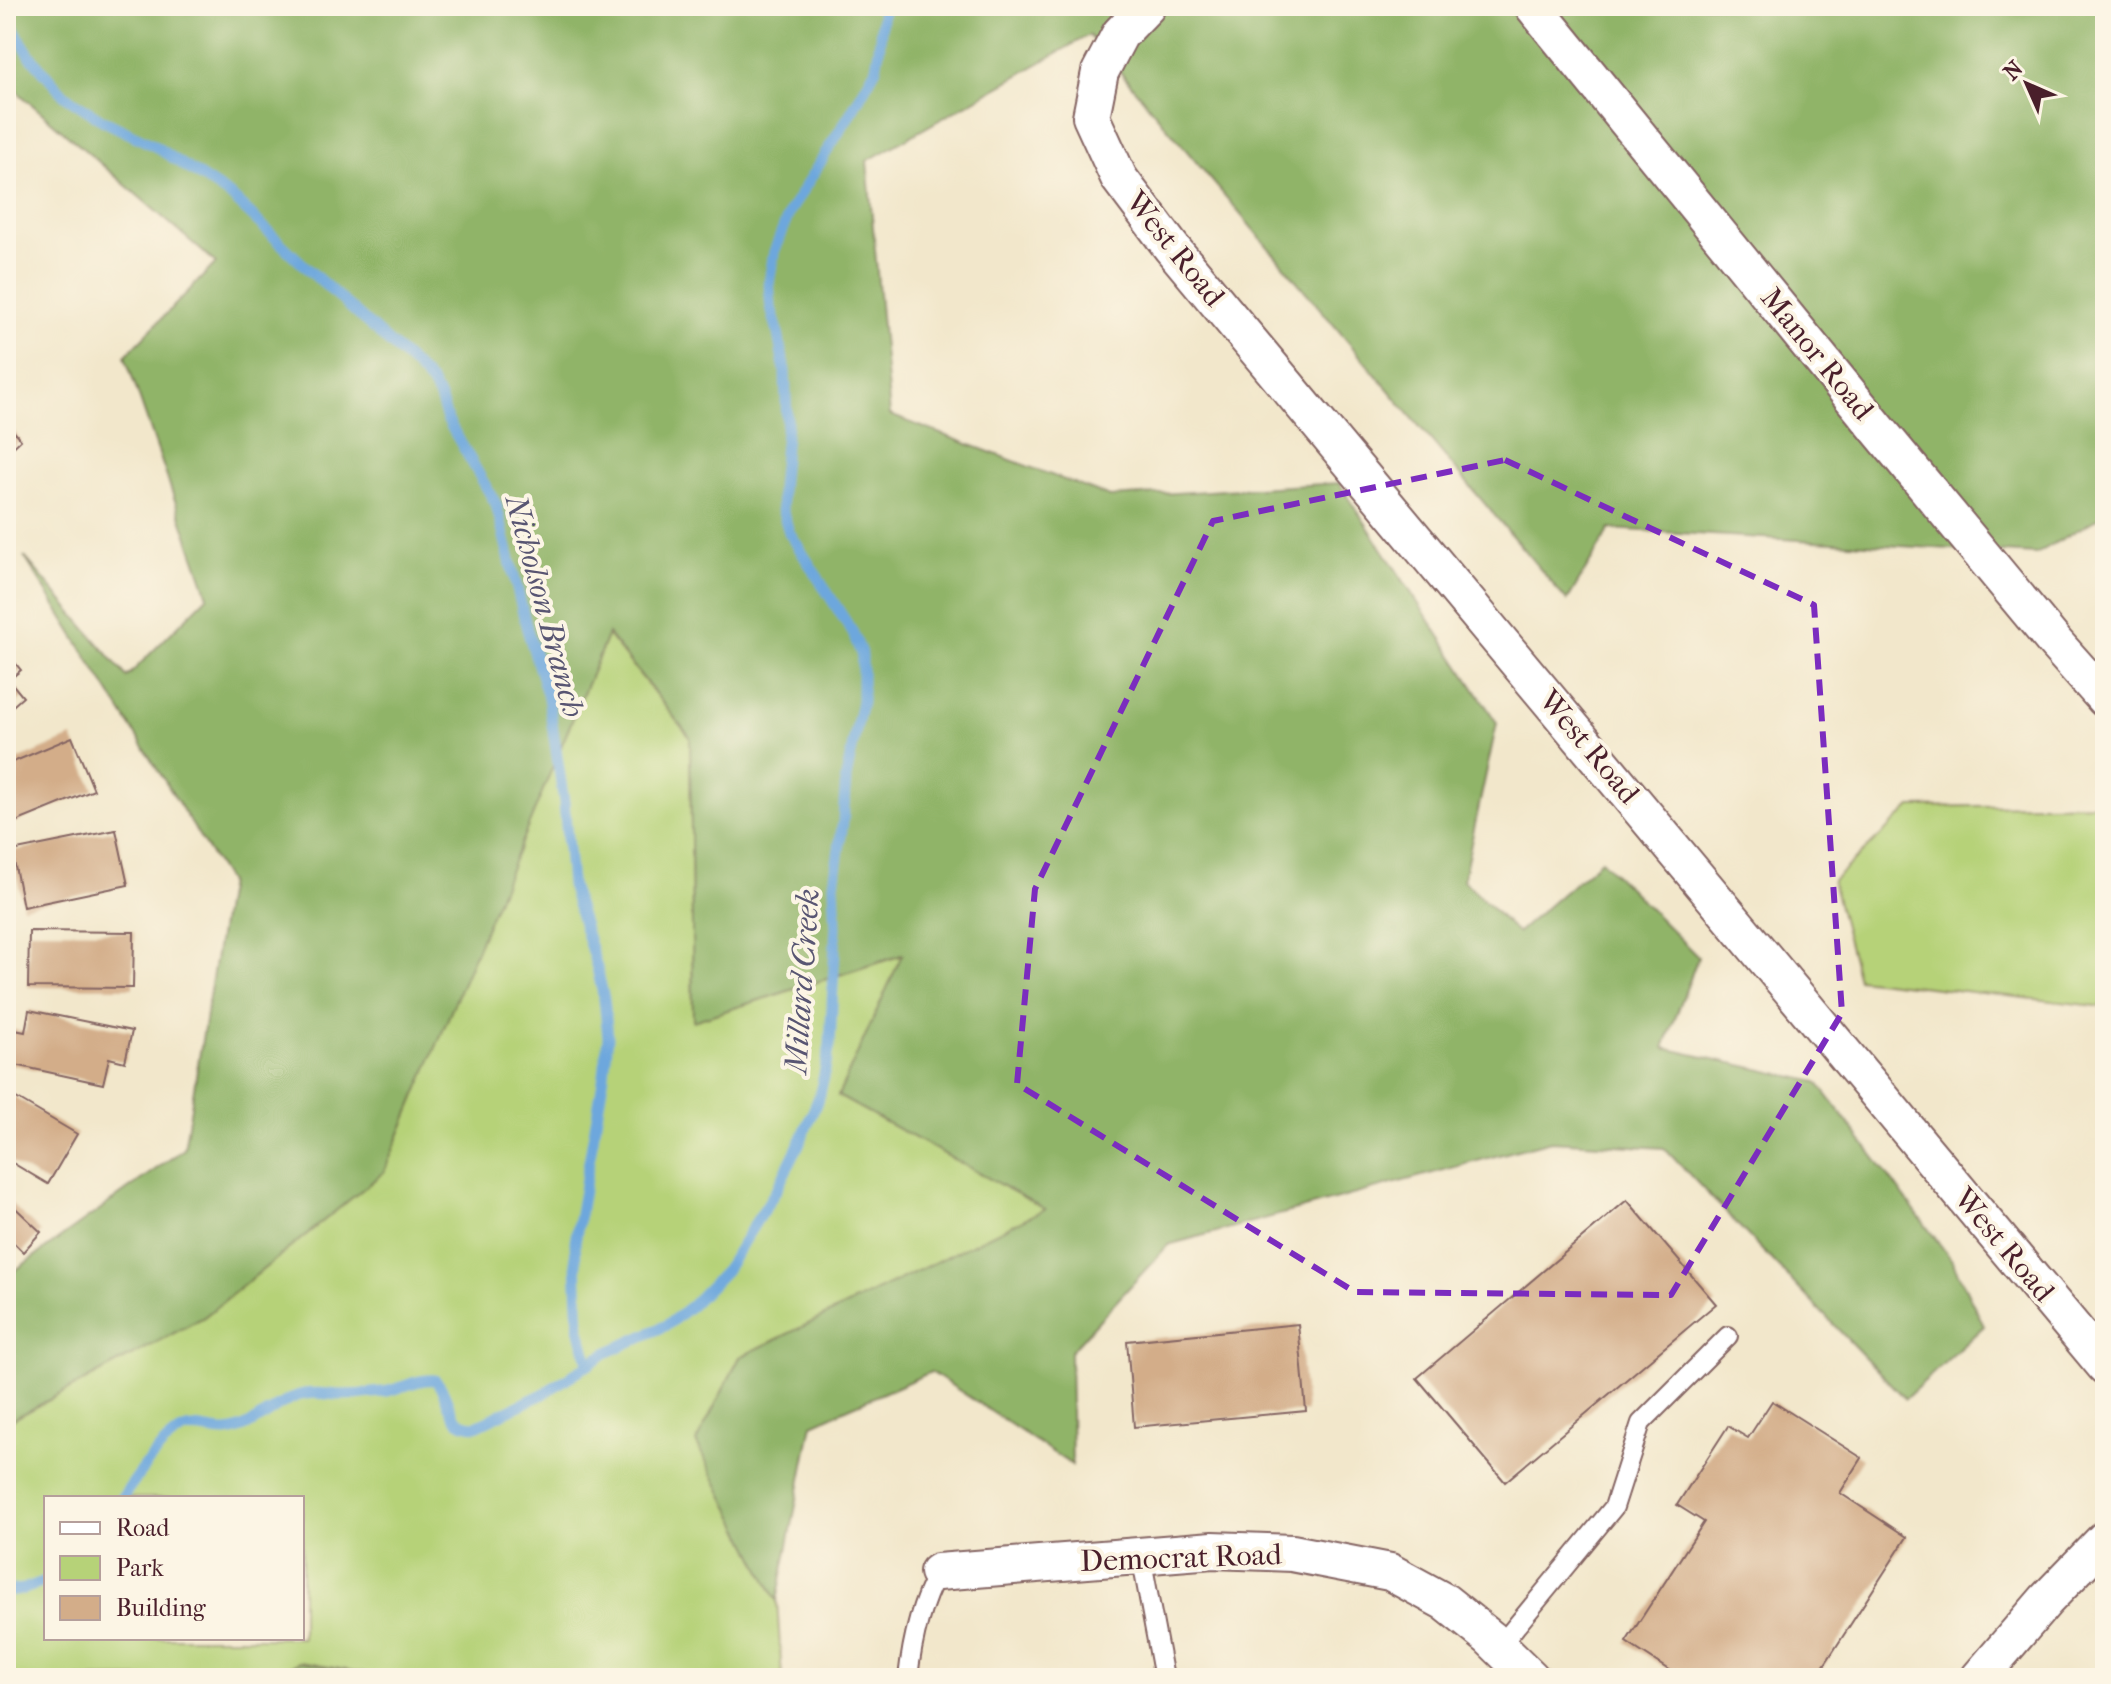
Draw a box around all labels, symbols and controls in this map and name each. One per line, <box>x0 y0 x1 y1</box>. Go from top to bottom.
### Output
north arrow <box>1987 44 2067 124</box>
text: N <box>1998 55 2029 86</box>
street label: West Road <box>1118 184 1232 314</box>
street label: Manor Road <box>1753 281 1881 428</box>
water label: Nicholson Branch <box>497 490 592 721</box>
street label: West Road <box>1531 682 1647 811</box>
water label: Millard Creek <box>777 887 827 1077</box>
street label: West Road <box>1946 1180 2062 1309</box>
legend <box>44 1496 304 1640</box>
text: Road <box>116 1514 170 1542</box>
street label: Democrat Road <box>1080 1537 1283 1579</box>
text: Park <box>116 1554 164 1582</box>
text: Building <box>116 1594 207 1622</box>

